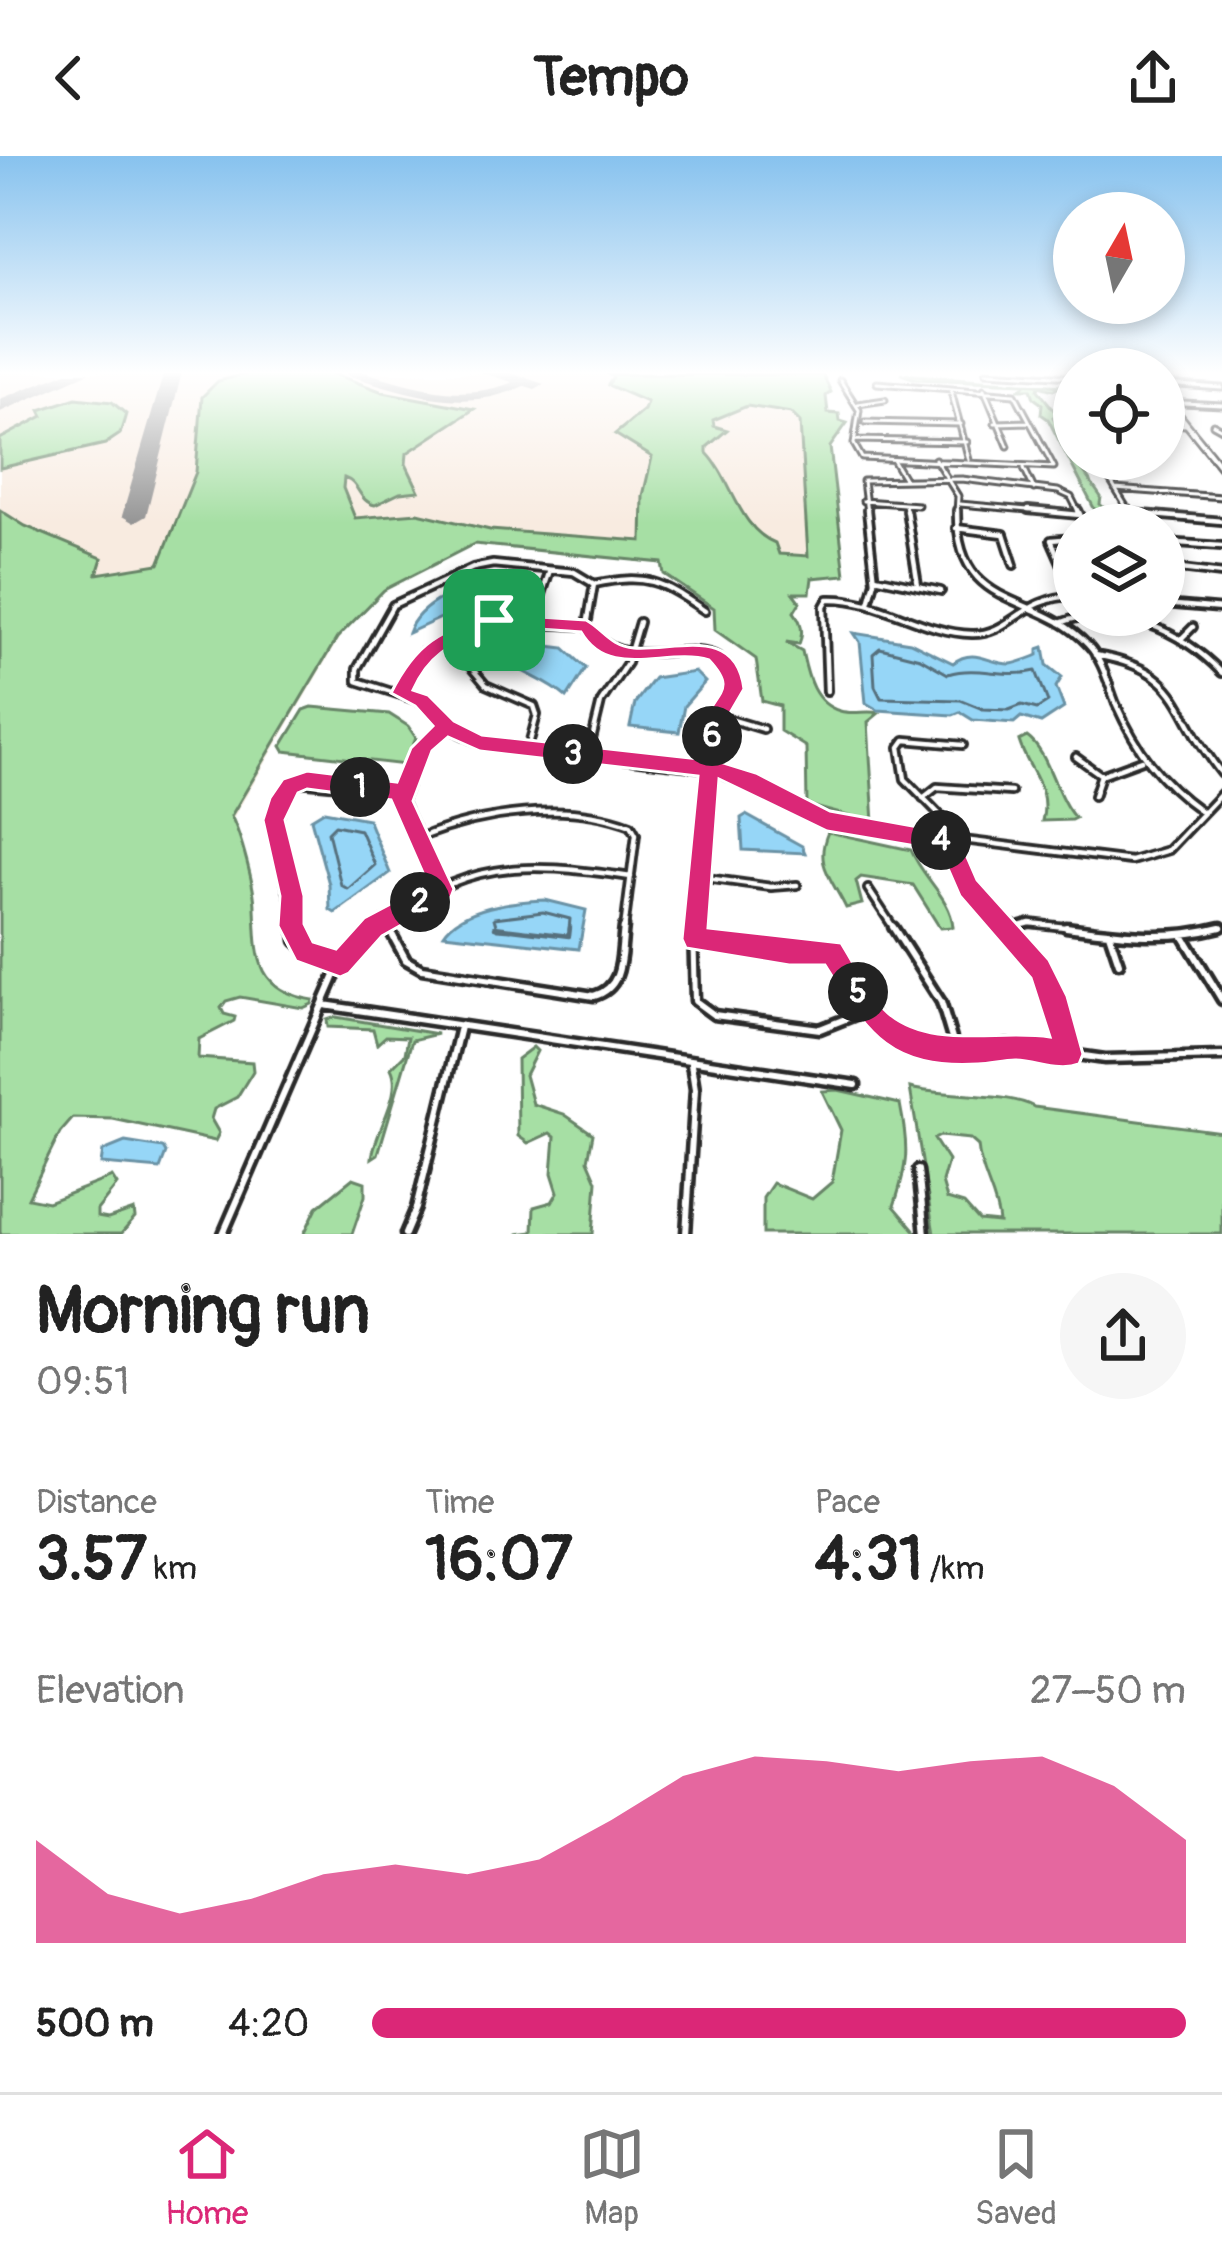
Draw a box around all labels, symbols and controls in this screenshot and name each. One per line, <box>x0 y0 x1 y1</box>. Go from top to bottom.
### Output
text: Tempo <box>533 44 689 112</box>
icon: back <box>36 45 102 111</box>
icon: share <box>1120 45 1186 111</box>
north arrow <box>1053 192 1185 324</box>
map controls <box>1053 192 1185 636</box>
button: locate <box>1053 348 1185 480</box>
button: layers <box>1053 504 1185 636</box>
pin <box>443 569 545 671</box>
icon: arrive <box>461 587 527 653</box>
pin: 6 <box>682 706 742 766</box>
text: 6 <box>702 715 722 756</box>
pin: 3 <box>543 724 603 784</box>
text: 3 <box>564 733 582 774</box>
pin: 1 <box>330 757 390 817</box>
text: 1 <box>354 766 366 807</box>
pin: 4 <box>911 810 971 870</box>
text: 4 <box>931 819 951 860</box>
pin: 2 <box>390 872 450 932</box>
text: 2 <box>411 881 429 922</box>
pin: 5 <box>828 962 888 1022</box>
text: 5 <box>849 971 867 1012</box>
text: Morning run <box>36 1270 370 1353</box>
button: share <box>1060 1273 1186 1399</box>
text: 09:51 <box>36 1357 130 1406</box>
text: Distance <box>36 1482 157 1523</box>
text: Time <box>425 1482 494 1523</box>
text: Pace <box>815 1482 880 1523</box>
text: 3.57 <box>36 1523 147 1598</box>
text: 16:07 <box>425 1523 572 1598</box>
text: 4:31 <box>815 1523 922 1598</box>
text: km <box>147 1548 197 1589</box>
text: /km <box>922 1548 985 1589</box>
text: Elevation <box>36 1666 185 1715</box>
text: 27–50 m <box>1030 1666 1186 1715</box>
text: 500 m <box>36 1999 154 2048</box>
text: 4:20 <box>228 1999 309 2048</box>
tab: Home <box>165 2121 248 2234</box>
tab: Map <box>579 2121 645 2234</box>
tab: Saved <box>975 2121 1057 2234</box>

